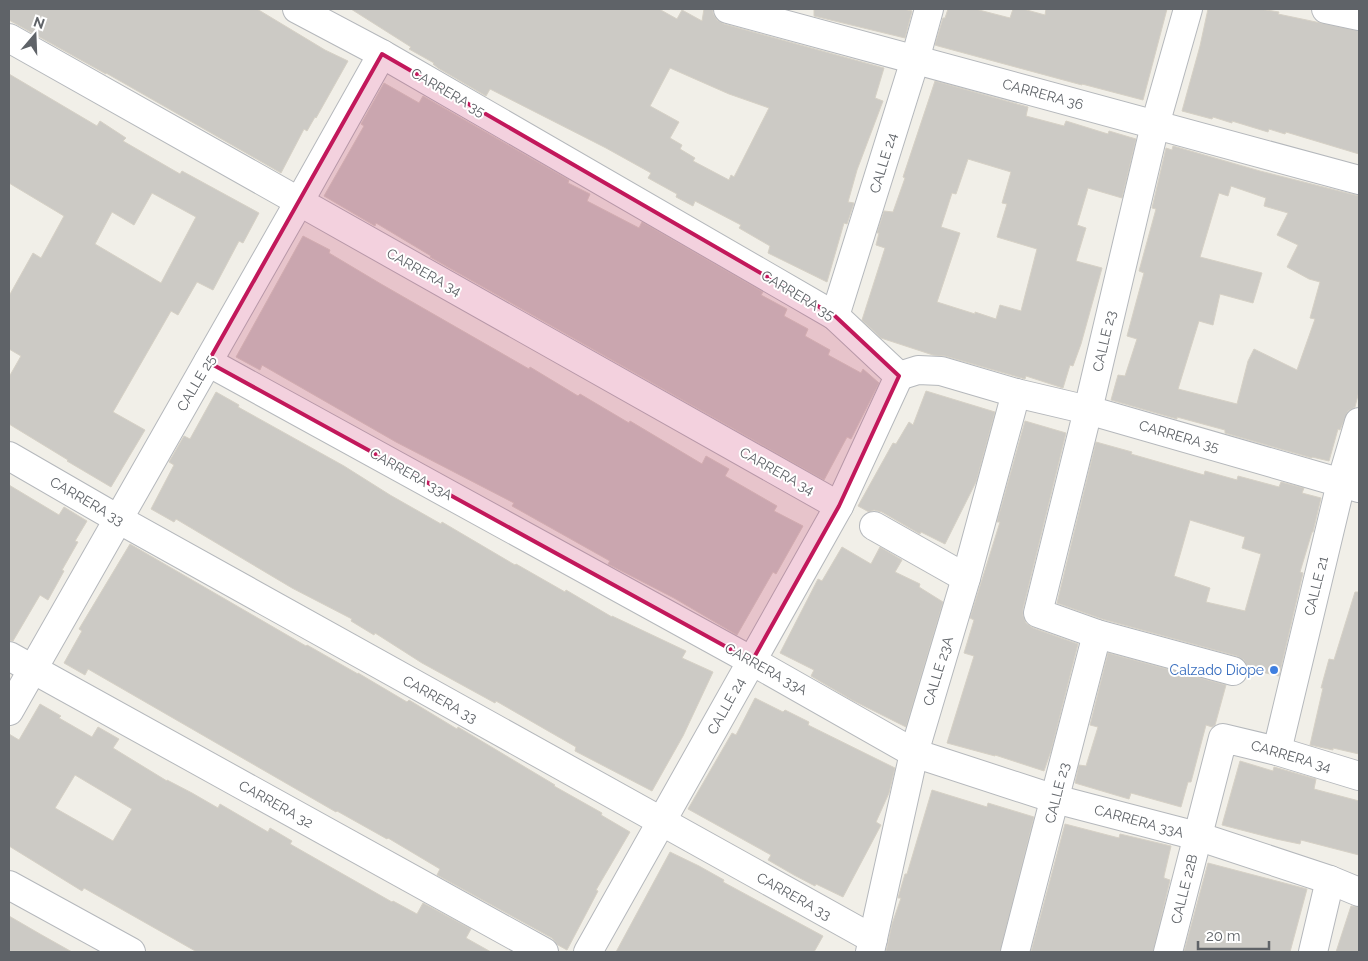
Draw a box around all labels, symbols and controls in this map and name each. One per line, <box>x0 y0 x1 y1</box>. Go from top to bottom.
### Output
north arrow <box>10 10 60 60</box>
text: N <box>32 13 47 32</box>
street label: CARRERA 35 <box>408 64 488 120</box>
street label: CARRERA 36 <box>1001 75 1085 113</box>
street label: CALLE 24 <box>866 131 900 195</box>
street label: CARRERA 34 <box>384 245 464 299</box>
street label: CARRERA 35 <box>759 267 838 323</box>
street label: CALLE 23 <box>1089 309 1119 373</box>
street label: CALLE 25 <box>174 352 219 414</box>
street label: CARRERA 35 <box>1137 417 1221 455</box>
street label: CARRERA 34 <box>737 444 817 498</box>
street label: CARRERA 33A <box>367 445 456 504</box>
street label: CARRERA 33 <box>47 473 127 529</box>
street label: CALLE 21 <box>1301 555 1331 617</box>
street label: CALLE 23A <box>920 634 956 708</box>
street label: CARRERA 33A <box>722 640 811 699</box>
place label: Calzado Diope <box>1170 662 1264 678</box>
marker: Calzado Diope <box>1268 664 1280 676</box>
street label: CARRERA 33 <box>400 672 480 726</box>
street label: CALLE 24 <box>704 675 748 737</box>
street label: CARRERA 34 <box>1249 737 1333 775</box>
street label: CALLE 23 <box>1042 761 1072 825</box>
street label: CARRERA 32 <box>236 777 316 831</box>
street label: CARRERA 33A <box>1093 801 1186 841</box>
street label: CALLE 22B <box>1168 852 1200 926</box>
street label: CARRERA 33 <box>754 869 834 923</box>
scale bar <box>1198 918 1269 950</box>
text: 20 m <box>1206 927 1241 945</box>

